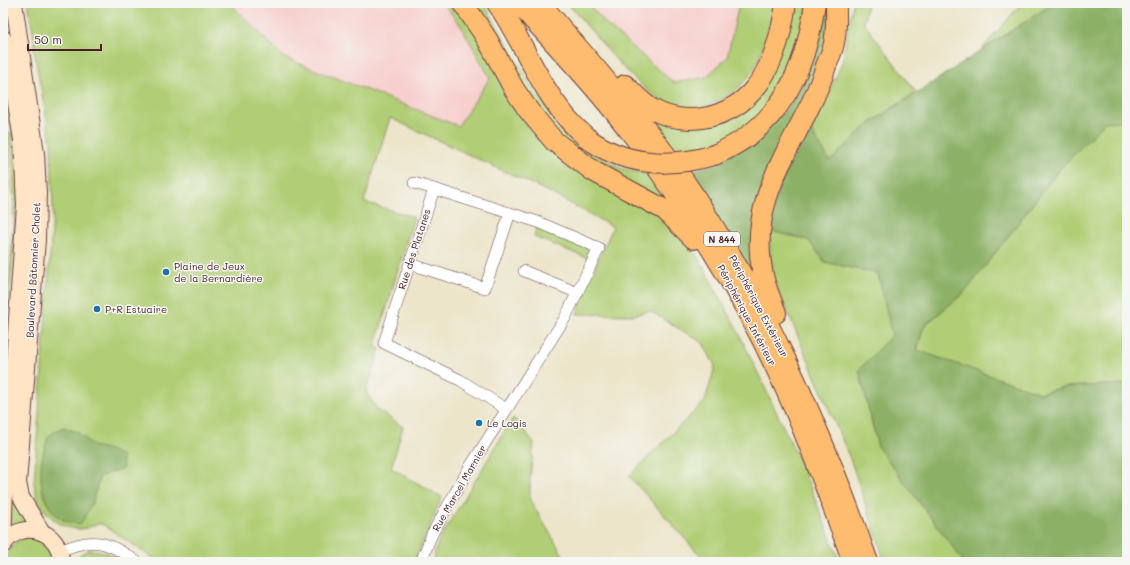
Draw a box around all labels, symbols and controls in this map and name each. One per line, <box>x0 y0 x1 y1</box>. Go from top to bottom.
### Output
scale bar <box>28 26 101 52</box>
text: 50 m <box>34 31 62 47</box>
street label: Boulevard Bâtonnier Cholet <box>22 202 44 338</box>
street label: Rue des Platanes <box>394 207 434 291</box>
road number: N 844 <box>704 232 740 246</box>
street label: Périphérique Extérieur <box>726 252 792 360</box>
place label: Plaine de Jeux de la Bernardière <box>174 259 263 285</box>
street label: Périphérique Intérieur <box>714 262 780 368</box>
marker: Plaine de Jeux de la Bernardière <box>161 267 171 277</box>
place label: P+R Estuaire <box>105 302 167 316</box>
marker: P+R Estuaire <box>92 304 102 314</box>
place label: Le Logis <box>487 416 527 430</box>
marker: Le Logis <box>474 418 484 428</box>
street label: Rue Marcel Marnier <box>429 442 489 534</box>

